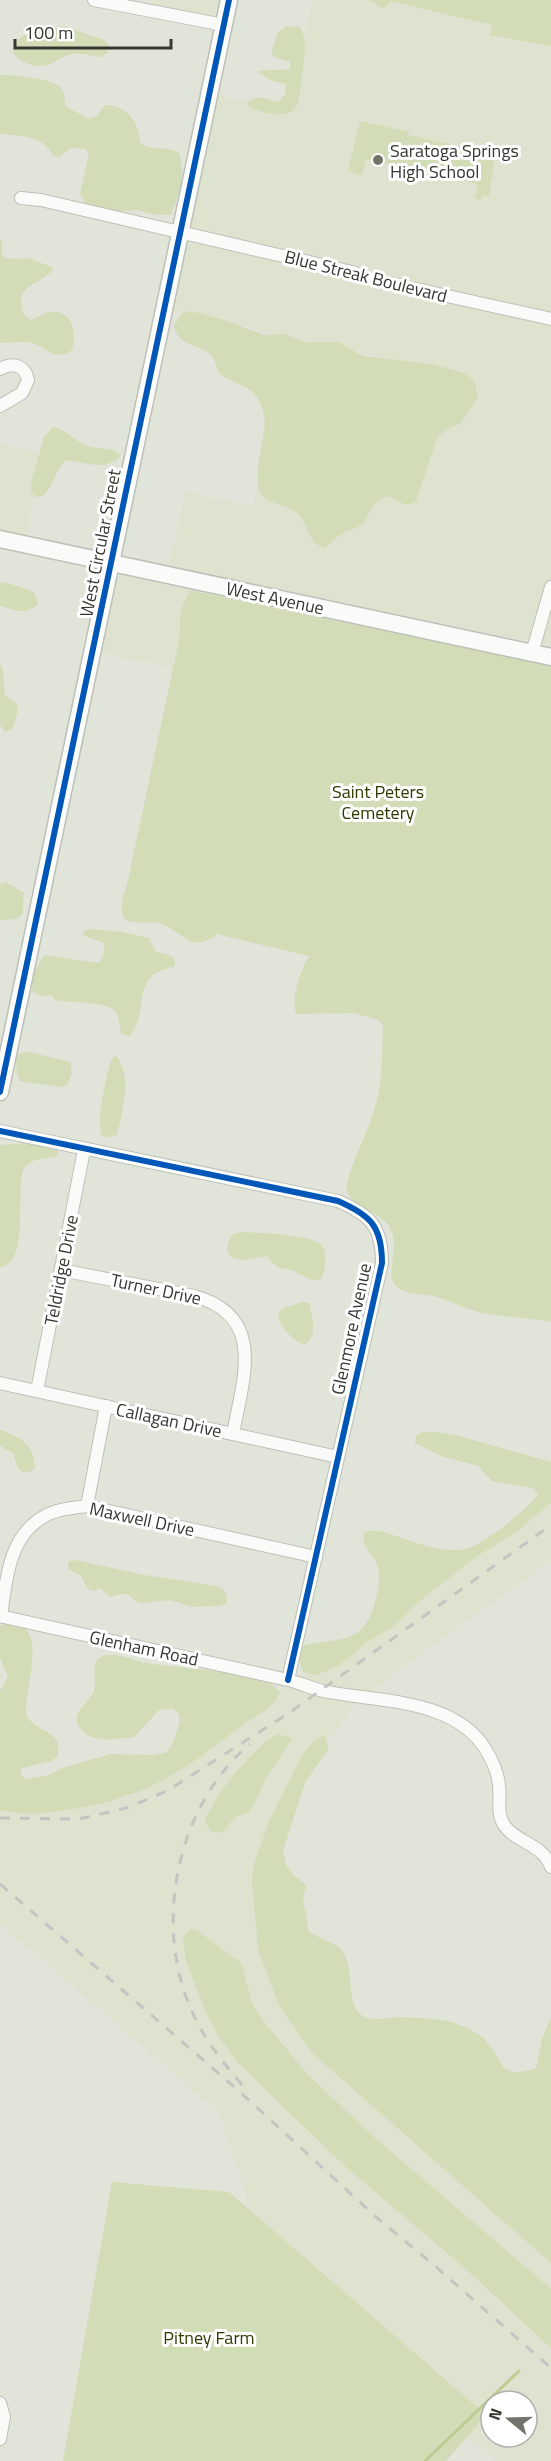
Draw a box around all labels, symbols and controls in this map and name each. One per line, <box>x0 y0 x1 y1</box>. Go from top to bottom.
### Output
scale bar <box>15 12 171 50</box>
text: 100 m <box>24 19 73 46</box>
place label: Saratoga Springs High School <box>390 137 519 185</box>
marker: Saratoga Springs High School <box>371 153 385 167</box>
street label: Blue Streak Boulevard <box>282 243 450 309</box>
street label: West Circular Street <box>72 466 128 619</box>
street label: West Avenue <box>223 574 327 622</box>
park label: Saint Peters Cemetery <box>332 778 424 826</box>
street label: Teldridge Drive <box>37 1212 85 1328</box>
street label: Glenmore Avenue <box>324 1261 378 1397</box>
street label: Turner Drive <box>108 1266 204 1312</box>
street label: Callagan Drive <box>114 1396 224 1444</box>
street label: Maxwell Drive <box>87 1495 197 1543</box>
street label: Glenham Road <box>87 1623 201 1673</box>
park label: Pitney Farm <box>163 2324 255 2351</box>
north arrow <box>479 2389 539 2449</box>
text: N <box>482 2405 508 2423</box>

